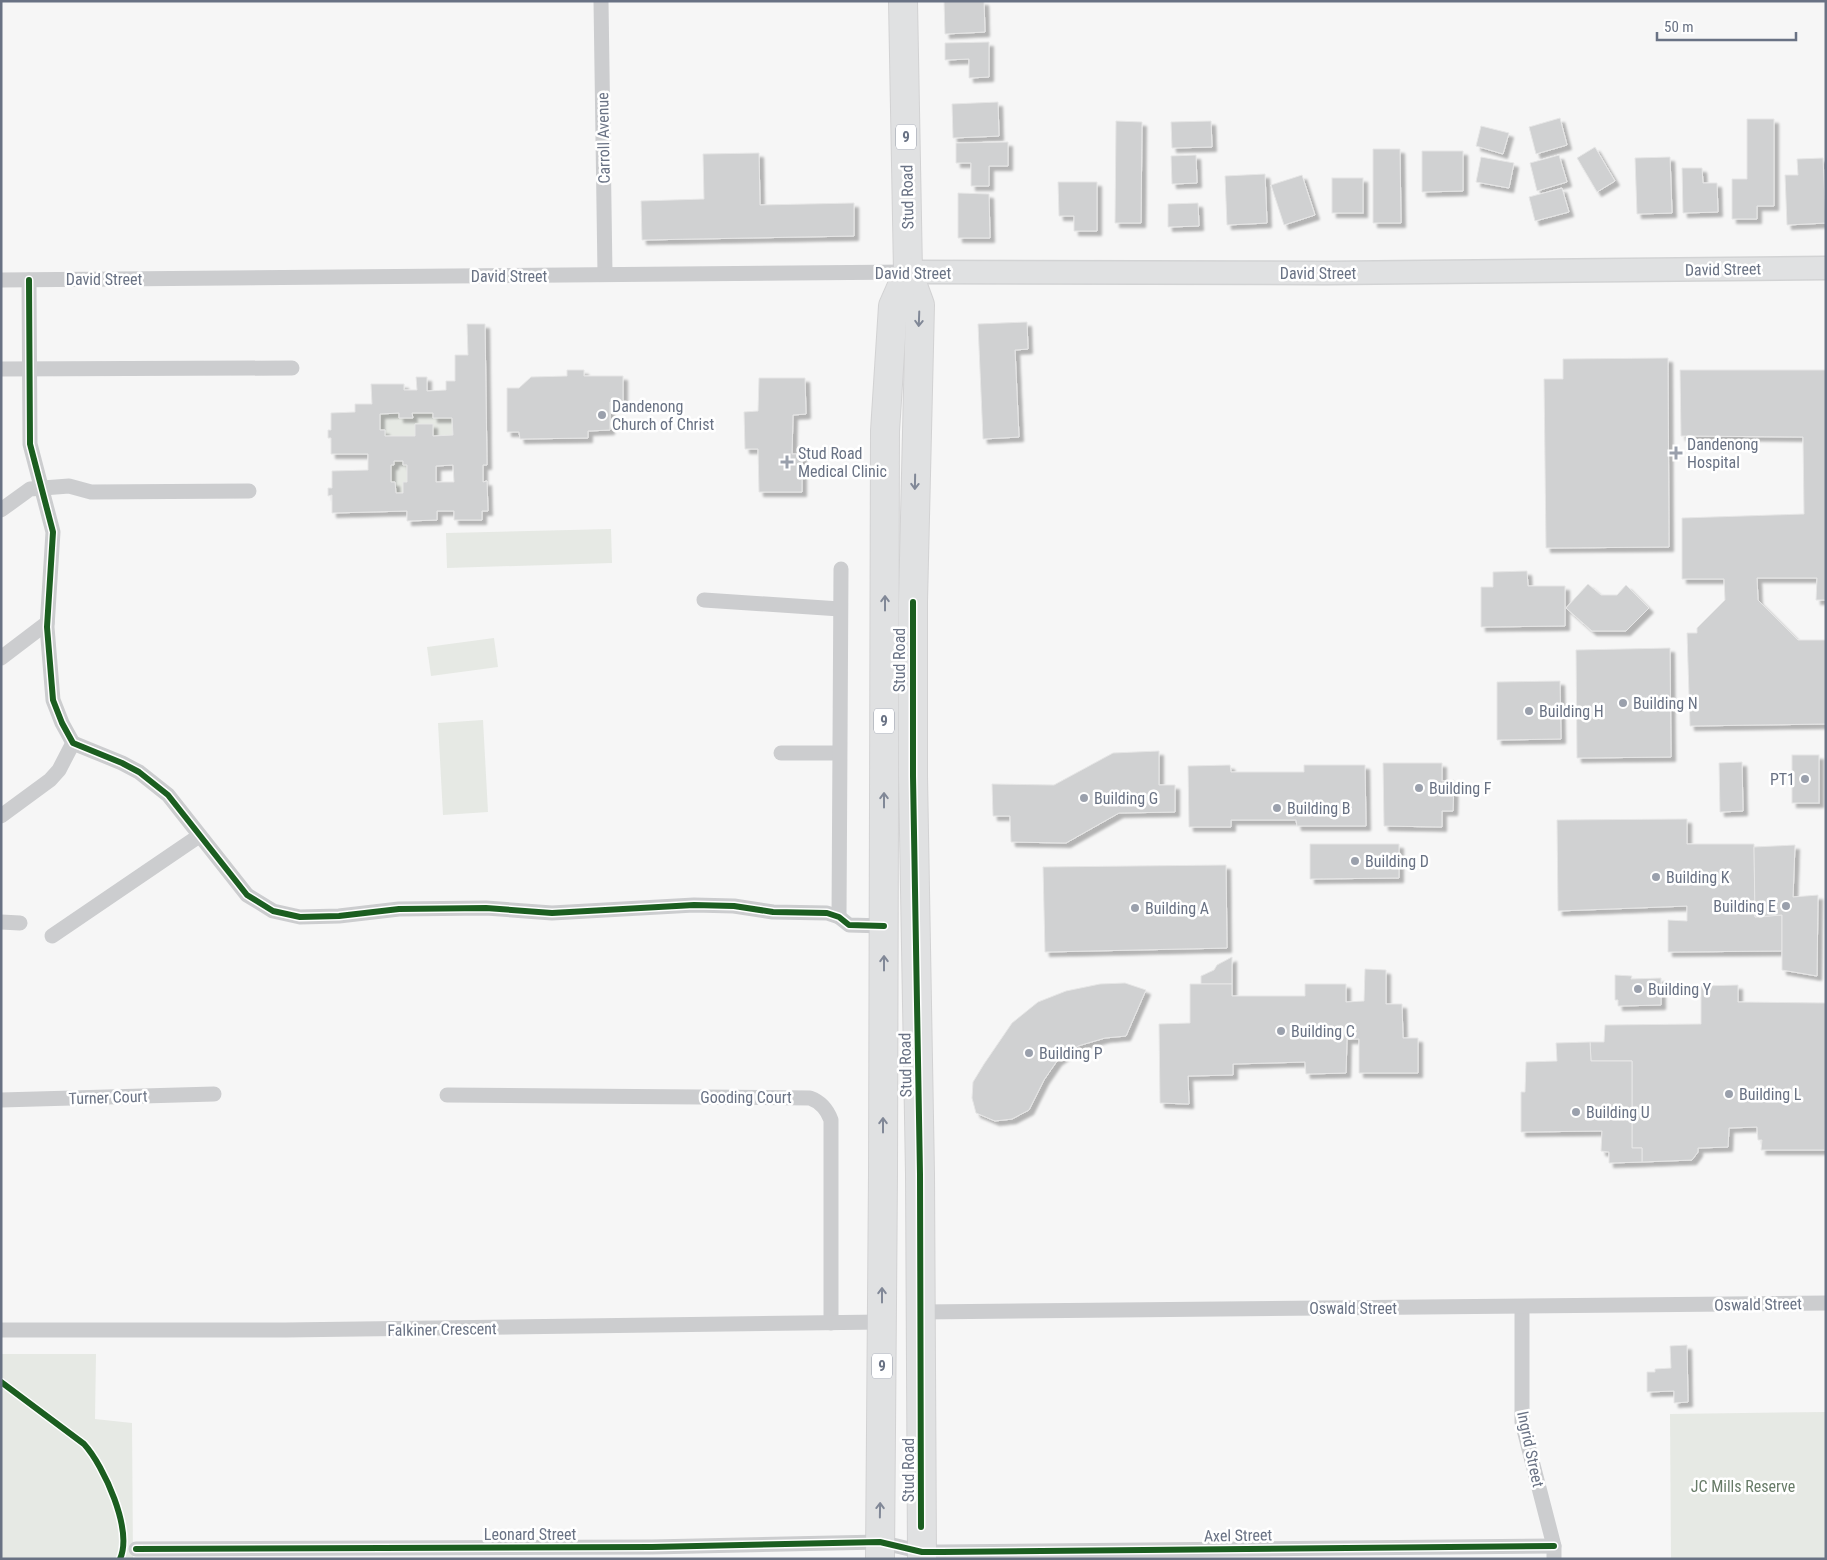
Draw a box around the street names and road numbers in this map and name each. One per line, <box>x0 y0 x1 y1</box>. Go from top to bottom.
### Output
street label: Carroll Avenue <box>593 92 614 184</box>
road number: 9 <box>896 124 916 150</box>
street label: Stud Road <box>897 165 918 229</box>
street label: David Street <box>1685 259 1762 280</box>
street label: David Street <box>875 264 951 283</box>
street label: David Street <box>1280 264 1356 283</box>
street label: David Street <box>471 267 547 286</box>
street label: David Street <box>66 270 142 289</box>
street label: Stud Road <box>890 628 909 692</box>
road number: 9 <box>874 708 894 734</box>
street label: Stud Road <box>895 1033 916 1097</box>
street label: Turner Court <box>68 1087 148 1108</box>
street label: Gooding Court <box>700 1088 792 1107</box>
street label: Oswald Street <box>1714 1294 1802 1315</box>
street label: Oswald Street <box>1309 1299 1397 1318</box>
street label: Falkiner Crescent <box>387 1319 497 1340</box>
road number: 9 <box>872 1354 892 1378</box>
street label: Ingrid Street <box>1513 1409 1548 1489</box>
street label: Stud Road <box>899 1438 918 1502</box>
street label: Leonard Street <box>484 1525 576 1544</box>
street label: Axel Street <box>1204 1525 1273 1546</box>

